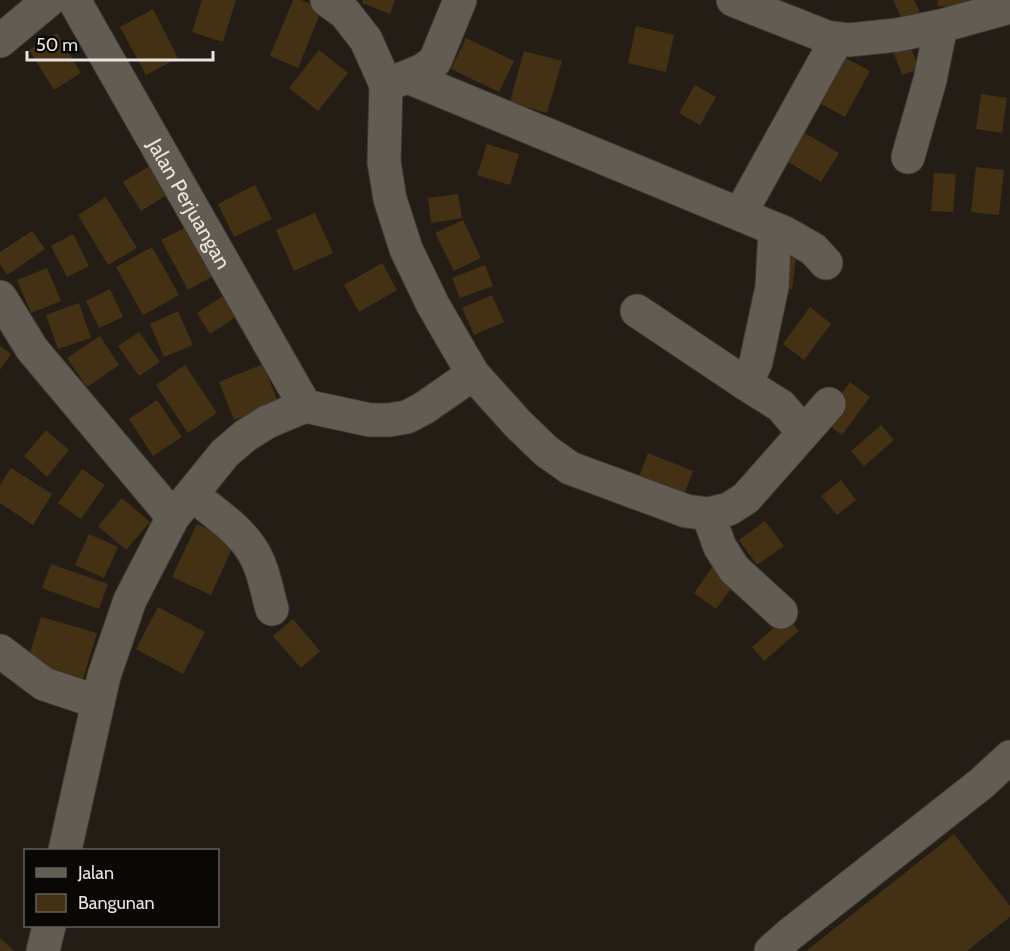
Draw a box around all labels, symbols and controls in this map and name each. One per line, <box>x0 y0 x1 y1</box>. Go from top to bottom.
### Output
scale bar <box>27 24 213 62</box>
text: 50 m <box>36 34 78 56</box>
street label: Jalan Perjuangan <box>142 133 237 273</box>
legend <box>24 849 219 927</box>
text: Jalan <box>77 862 114 884</box>
text: Bangunan <box>78 892 155 914</box>

